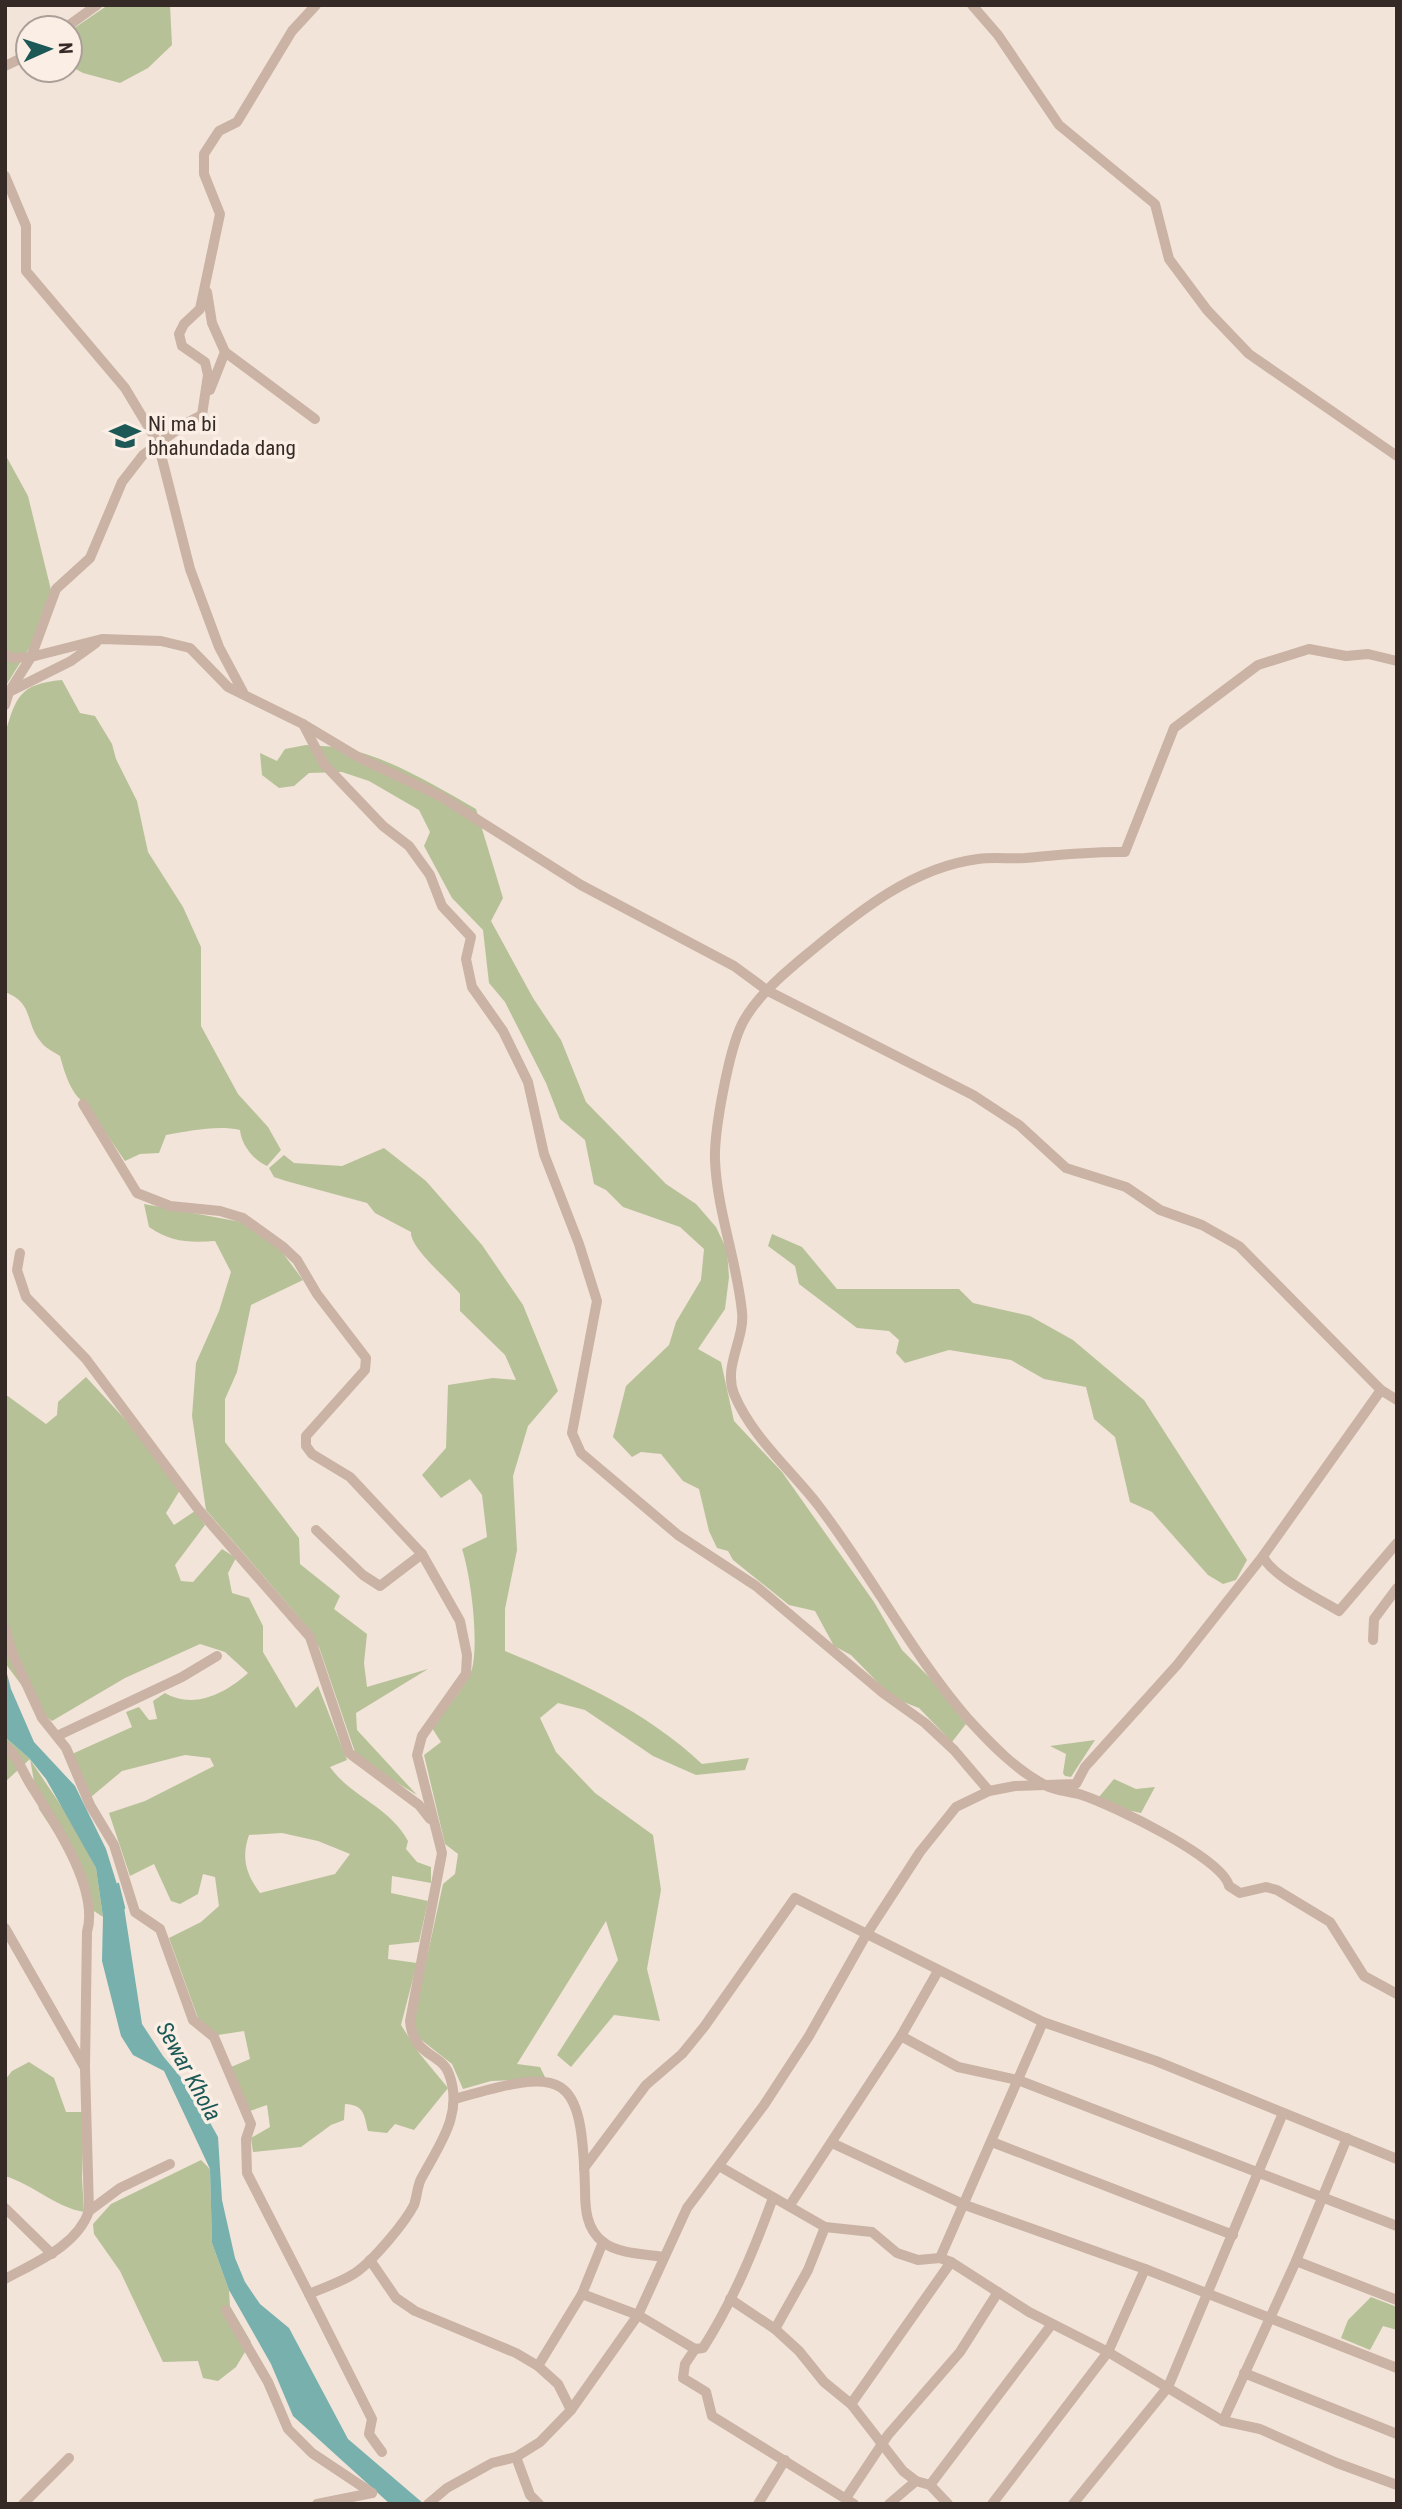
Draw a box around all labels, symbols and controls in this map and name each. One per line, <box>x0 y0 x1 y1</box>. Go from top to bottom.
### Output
north arrow <box>14 14 84 84</box>
text: N <box>54 42 77 55</box>
place label: Ni ma bi bhahundada dang <box>148 412 296 460</box>
school or university icon: Ni ma bi bhahundada dang <box>108 419 142 453</box>
water label: Sewar Khola <box>150 2017 227 2126</box>

